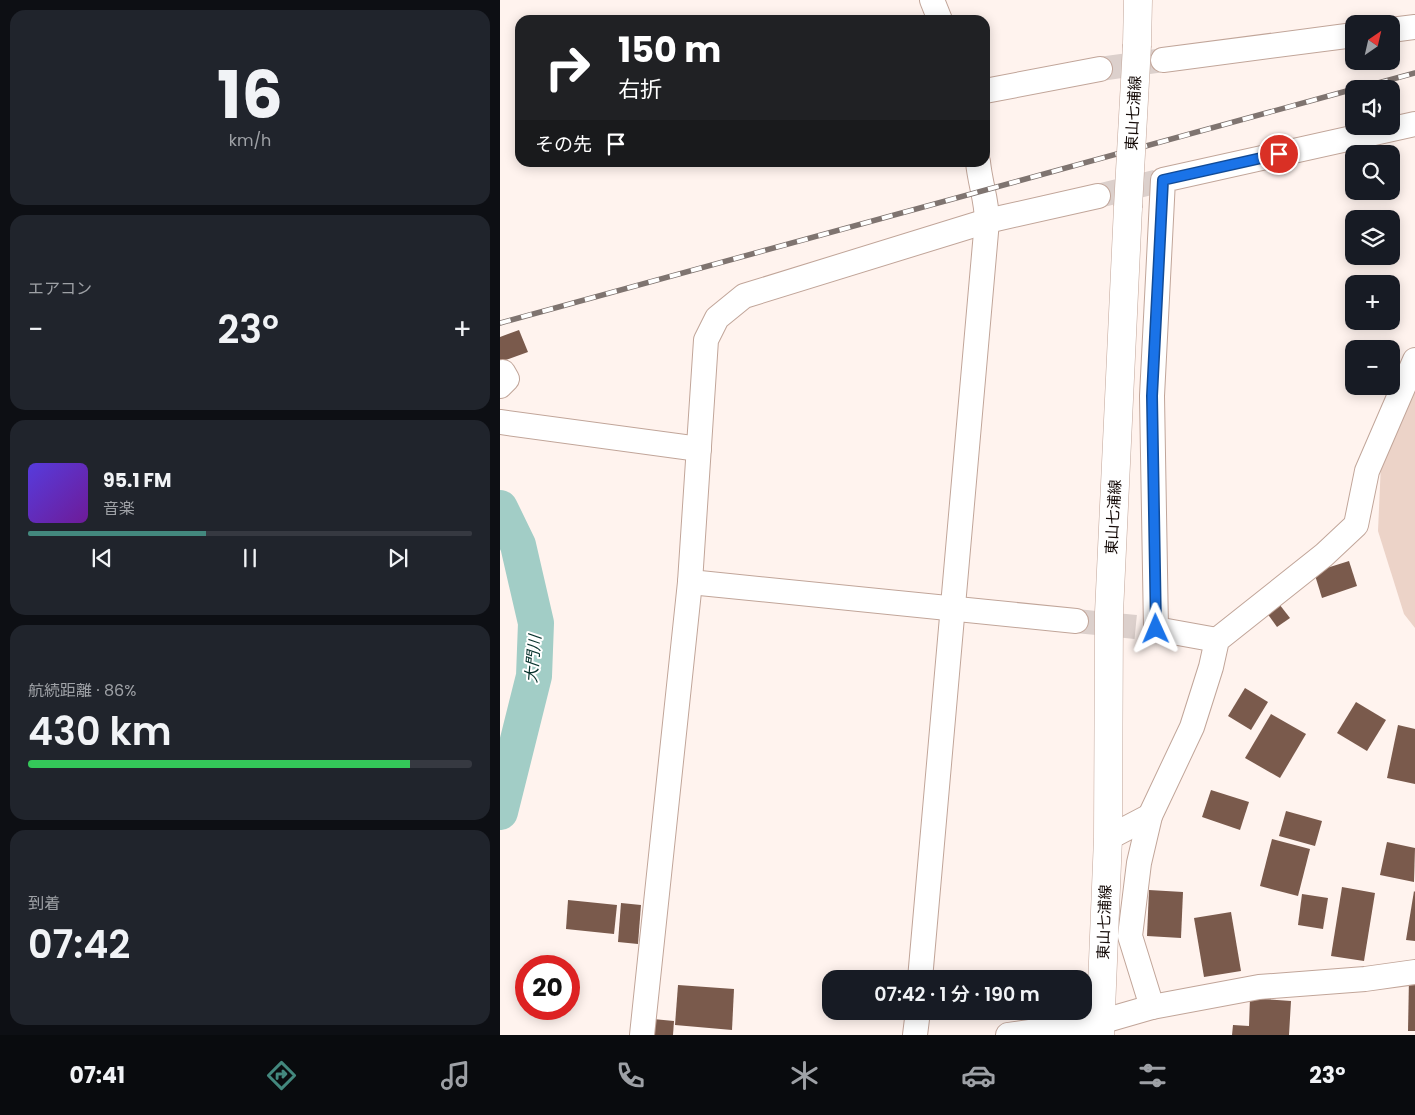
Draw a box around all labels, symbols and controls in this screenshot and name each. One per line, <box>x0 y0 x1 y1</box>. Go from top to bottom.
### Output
north arrow <box>1345 15 1400 70</box>
map controls <box>1345 15 1400 395</box>
text: 150 m <box>618 25 721 74</box>
icon: right <box>535 35 600 100</box>
text: 16 <box>217 50 283 141</box>
text: 右折 <box>618 74 662 105</box>
street label: 東山七浦線 <box>1121 75 1145 151</box>
button: sound <box>1345 80 1400 135</box>
text: km/h <box>229 129 271 152</box>
icon: arrive <box>602 130 630 158</box>
text: その先 <box>535 131 592 158</box>
pin <box>1258 133 1300 175</box>
icon: arrive <box>1265 140 1293 168</box>
button: search <box>1345 145 1400 200</box>
button: layers <box>1345 210 1400 265</box>
button: + <box>1345 275 1400 330</box>
text: エアコン <box>28 277 92 300</box>
text: 23° <box>217 303 279 356</box>
text: − <box>28 310 43 349</box>
text: + <box>453 310 472 349</box>
button: − <box>1345 340 1400 395</box>
text: 95.1 FM <box>103 467 171 494</box>
street label: 東山七浦線 <box>1101 479 1125 555</box>
text: 音楽 <box>103 497 135 520</box>
icon: previous <box>88 544 116 572</box>
icon: pause <box>236 544 264 572</box>
icon: next <box>384 544 412 572</box>
position arrow <box>1129 602 1181 654</box>
water label: 大門川 <box>519 632 547 684</box>
text: 航続距離 · 86% <box>28 679 136 702</box>
text: 430 km <box>28 705 172 758</box>
street label: 東山七浦線 <box>1092 884 1116 960</box>
text: 到着 <box>28 892 60 915</box>
text: 07:42 <box>28 918 130 971</box>
speed limit sign: 20 <box>515 955 580 1020</box>
text: 07:42 · 1 分 · 190 m <box>874 981 1040 1008</box>
icon: directions <box>264 1058 299 1093</box>
icon: music <box>438 1058 473 1093</box>
icon: phone <box>613 1058 648 1093</box>
icon: climate <box>787 1058 822 1093</box>
icon: car <box>961 1058 996 1093</box>
icon: filters <box>1135 1058 1170 1093</box>
text: 07:41 <box>70 1060 125 1091</box>
text: 23° <box>1309 1060 1345 1091</box>

